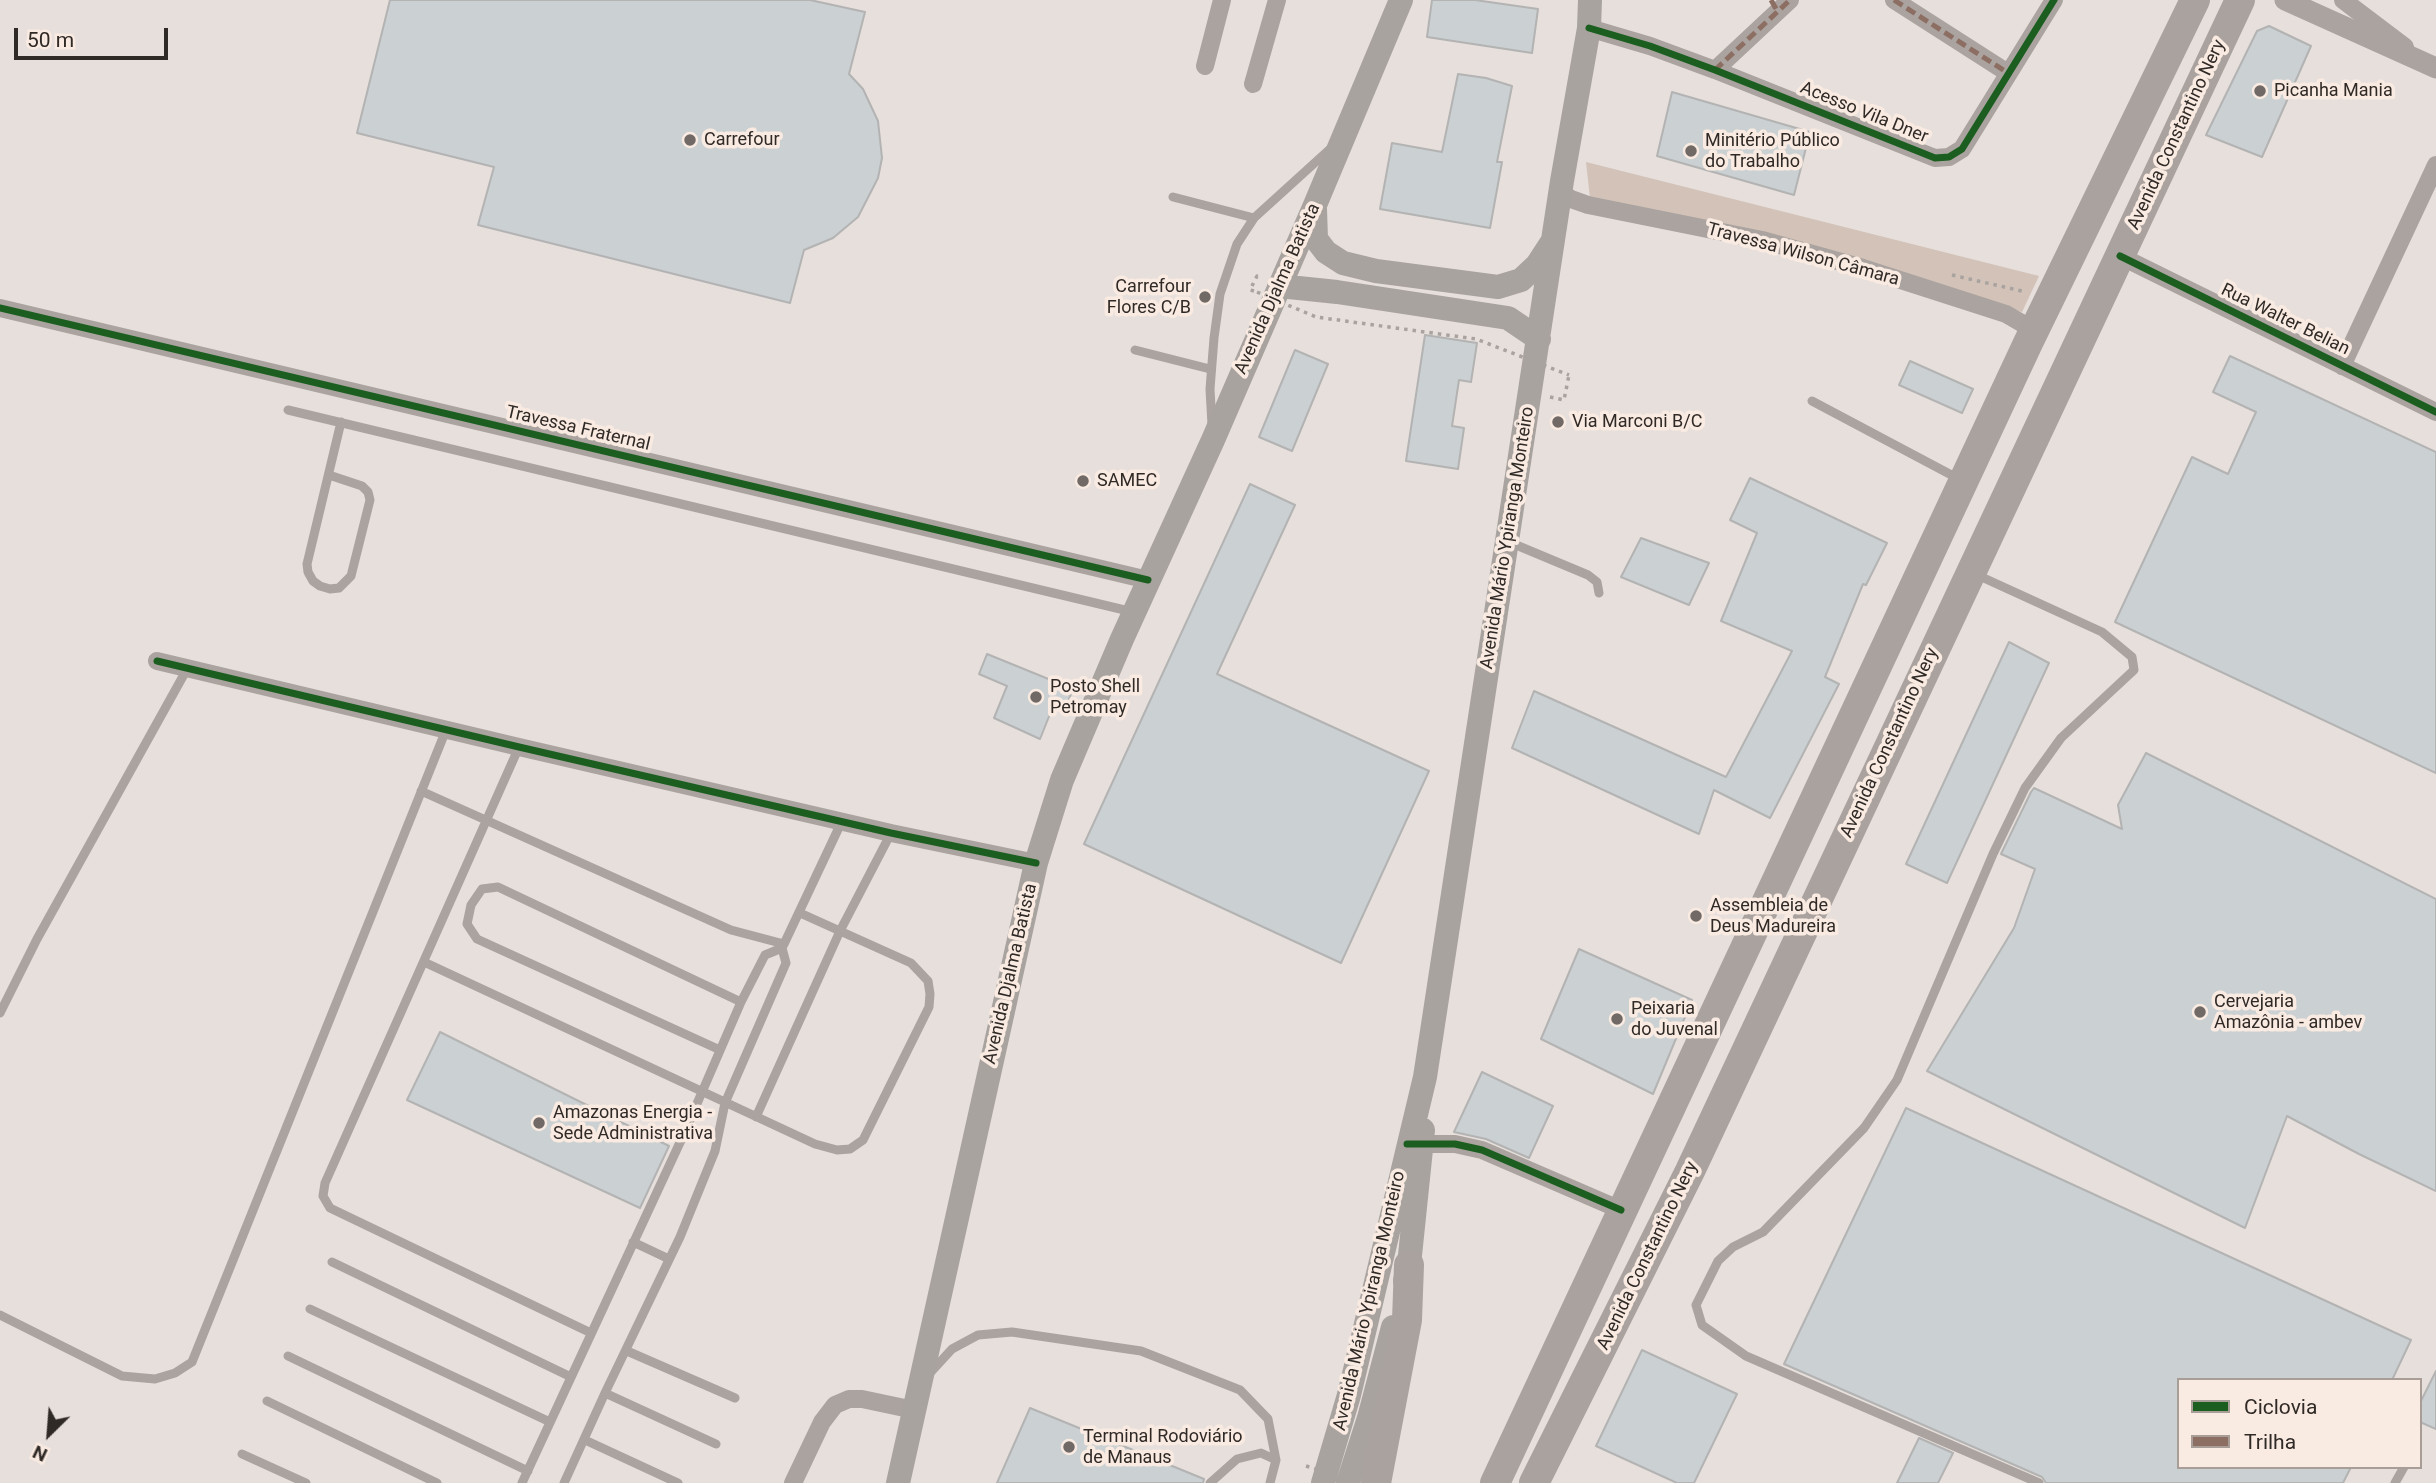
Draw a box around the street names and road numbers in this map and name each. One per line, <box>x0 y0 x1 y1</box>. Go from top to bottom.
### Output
street label: Avenida Constantino Nery <box>2123 37 2231 233</box>
street label: Acesso Vila Dner <box>1797 78 1931 148</box>
street label: Avenida Djalma Batista <box>1231 200 1325 378</box>
street label: Travessa Wilson Câmara <box>1705 219 1901 291</box>
street label: Rua Walter Belian <box>2217 280 2353 360</box>
street label: Travessa Fraternal <box>504 402 652 456</box>
street label: Avenida Mário Ypiranga Monteiro <box>1477 405 1539 671</box>
street label: Avenida Constantino Nery <box>1836 645 1944 841</box>
street label: Avenida Djalma Batista <box>980 882 1042 1066</box>
street label: Avenida Constantino Nery <box>1593 1158 1703 1354</box>
street label: Avenida Mário Ypiranga Monteiro <box>1330 1169 1410 1433</box>

